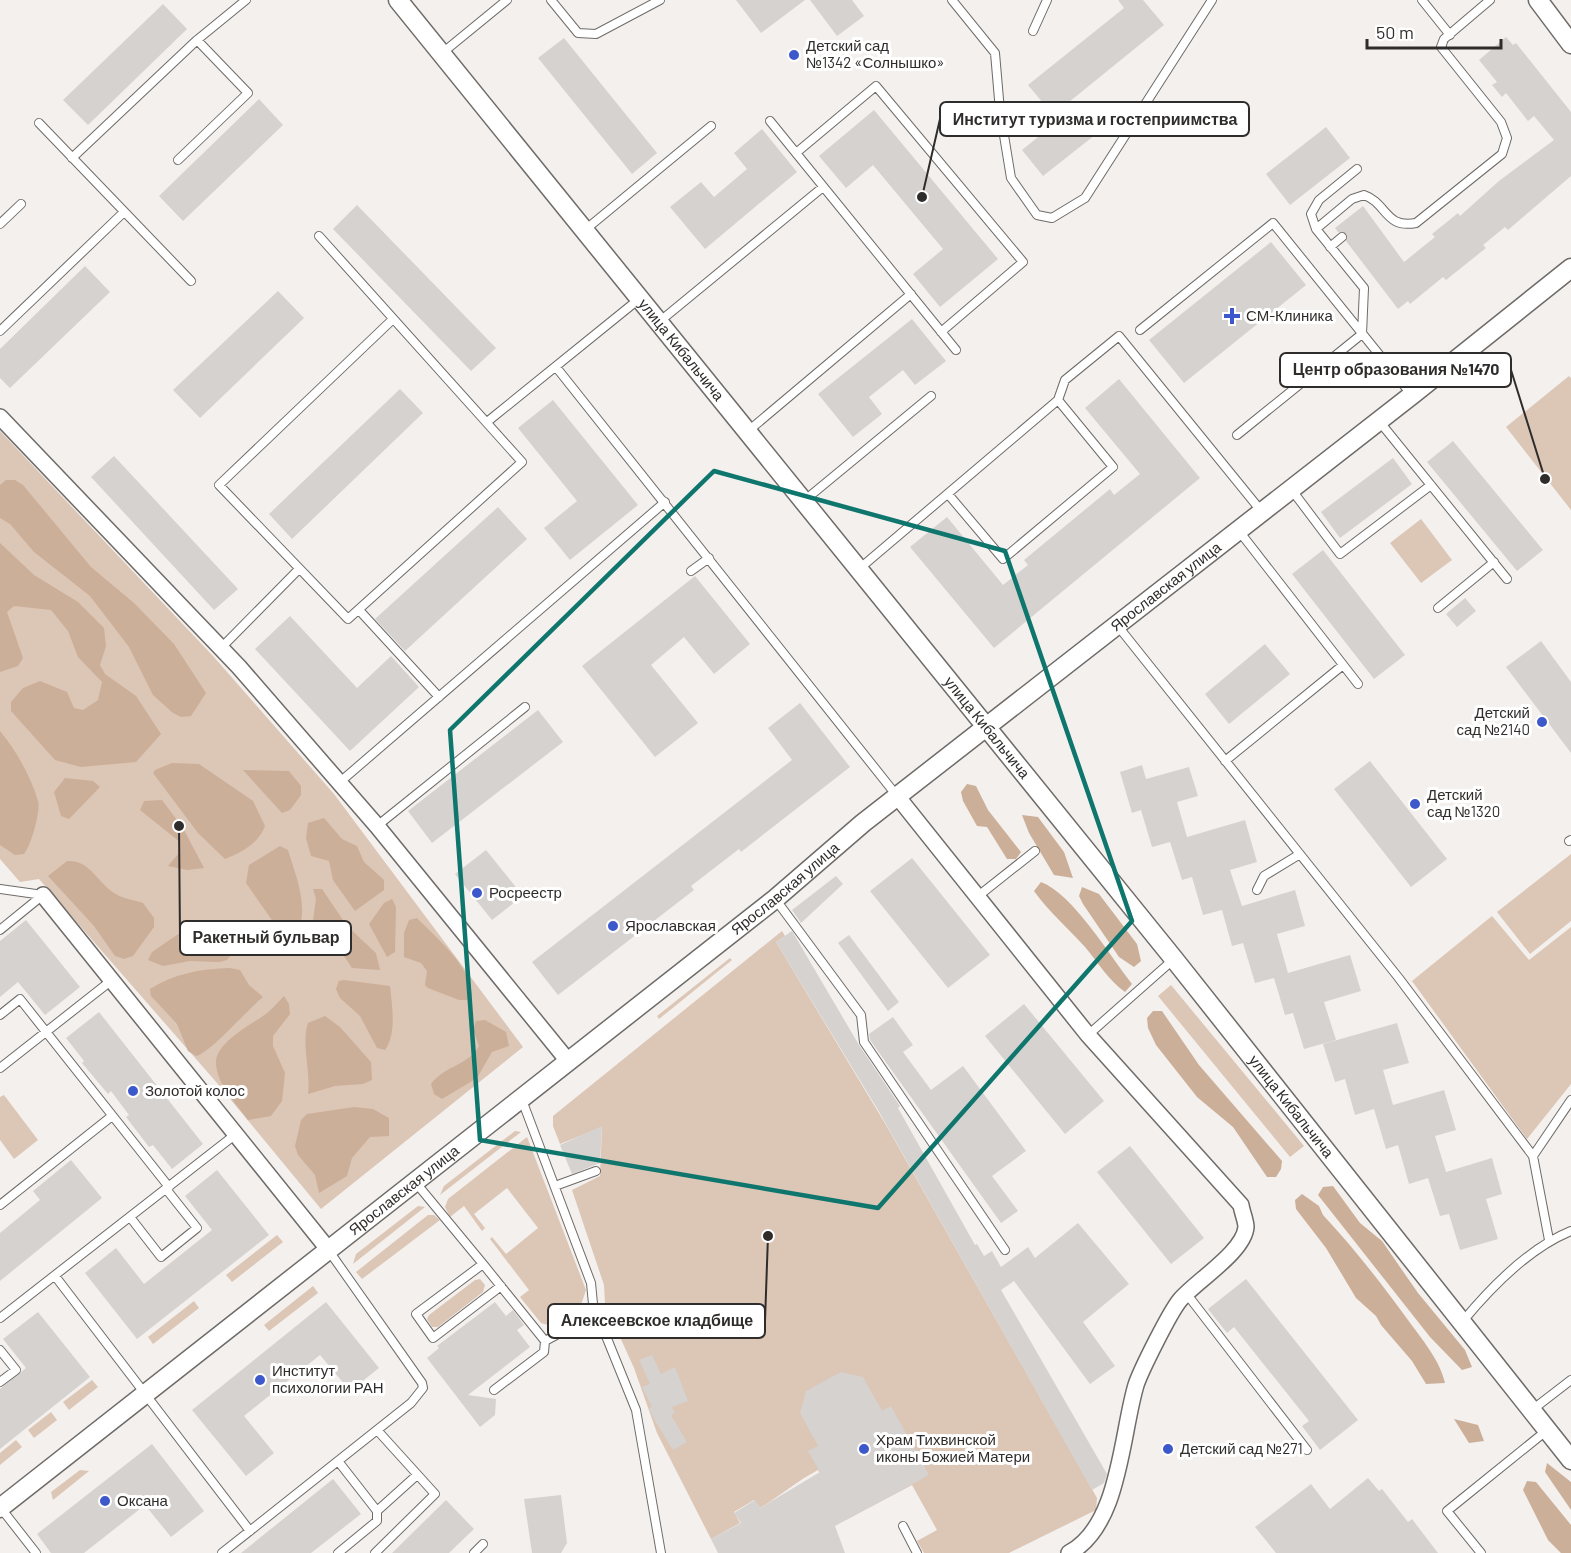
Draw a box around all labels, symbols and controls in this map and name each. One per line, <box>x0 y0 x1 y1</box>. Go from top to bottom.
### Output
scale bar <box>1367 12 1500 50</box>
text: 50 m <box>1376 21 1414 43</box>
place label: Детский сад №1342 «Солнышко» <box>806 36 944 71</box>
marker: Детский сад №1342 «Солнышко» <box>787 48 801 62</box>
callout: Институт туризма и гостеприимства <box>940 102 1249 136</box>
text: Институт туризма и гостеприимства <box>953 109 1237 128</box>
street label: улица Кибальчича <box>635 295 729 404</box>
place label: СМ-Клиника <box>1246 306 1333 324</box>
marker: СМ-Клиника <box>1223 307 1241 325</box>
callout: Центр образования №1470 <box>1280 353 1511 387</box>
text: Центр образования №1470 <box>1293 359 1499 378</box>
street label: Ярославская улица <box>1106 537 1225 635</box>
street label: улица Кибальчича <box>941 672 1035 782</box>
place label: Детский сад №2140 <box>1456 703 1530 738</box>
marker: Детский сад №2140 <box>1535 715 1549 729</box>
place label: Детский сад №1320 <box>1427 785 1500 820</box>
marker: Детский сад №1320 <box>1408 797 1422 811</box>
street label: Ярославская улица <box>727 837 843 938</box>
place label: Росреестр <box>489 883 562 901</box>
marker: Росреестр <box>470 886 484 900</box>
place label: Ярославская <box>625 916 716 934</box>
marker: Ярославская <box>606 919 620 933</box>
callout: Ракетный бульвар <box>180 921 351 955</box>
text: Ракетный бульвар <box>193 927 340 946</box>
street label: улица Кибальчича <box>1246 1051 1338 1161</box>
place label: Золотой колос <box>145 1081 245 1099</box>
marker: Золотой колос <box>126 1084 140 1098</box>
street label: Ярославская улица <box>345 1140 463 1238</box>
callout: Алексеевское кладбище <box>548 1304 765 1338</box>
text: Алексеевское кладбище <box>561 1310 753 1329</box>
place label: Институт психологии РАН <box>272 1361 384 1396</box>
marker: Институт психологии РАН <box>253 1373 267 1387</box>
place label: Храм Тихвинской иконы Божией Матери <box>876 1430 1030 1465</box>
place label: Детский сад №271 <box>1180 1439 1303 1457</box>
marker: Храм Тихвинской иконы Божией Матери <box>857 1442 871 1456</box>
marker: Детский сад №271 <box>1161 1442 1175 1456</box>
place label: Оксана <box>117 1491 169 1509</box>
marker: Оксана <box>98 1494 112 1508</box>

